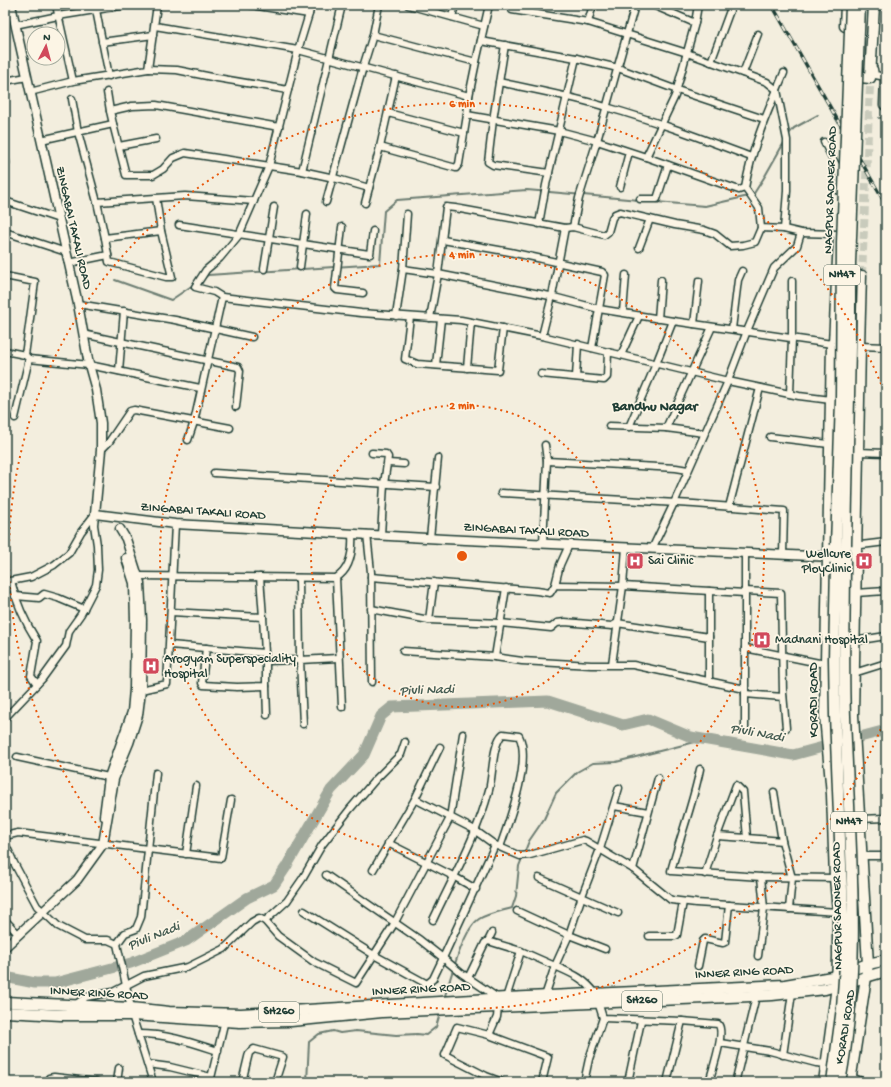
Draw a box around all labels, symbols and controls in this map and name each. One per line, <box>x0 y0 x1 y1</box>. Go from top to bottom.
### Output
north arrow <box>26 26 66 66</box>
text: N <box>43 32 51 44</box>
text: 6 min <box>449 98 475 112</box>
street label: NAGPUR SAONER ROAD <box>821 125 841 254</box>
street label: ZINGABAI TAKALI ROAD <box>52 165 95 291</box>
text: 4 min <box>448 249 475 263</box>
road number: NH47 <box>824 265 860 285</box>
district label: Bandhu Nagar <box>612 399 699 416</box>
text: 2 min <box>449 400 475 414</box>
street label: ZINGABAI TAKALI ROAD <box>140 500 267 524</box>
street label: ZINGABAI TAKALI ROAD <box>463 520 590 542</box>
place label: Wellcure PloyClinic <box>801 547 852 577</box>
centre of rings <box>455 549 469 563</box>
hospital icon: Sai Clinic <box>625 551 645 571</box>
hospital icon: Wellcure PloyClinic <box>854 551 874 571</box>
place label: Sai Clinic <box>648 554 694 569</box>
hospital icon: Madnani Hospital <box>752 630 772 650</box>
place label: Madnani Hospital <box>775 633 868 648</box>
place label: Arogyam Superspeciality Hospital <box>164 652 297 682</box>
hospital icon: Arogyam Superspeciality Hospital <box>141 656 161 676</box>
street label: KORADI ROAD <box>807 662 822 737</box>
water label: Pivli Nadi <box>399 681 456 700</box>
water label: Pivli Nadi <box>729 721 787 747</box>
road number: NH47 <box>831 812 867 832</box>
street label: NAGPUR SAONER ROAD <box>829 842 847 970</box>
water label: Pivli Nadi <box>126 918 184 955</box>
street label: INNER RING ROAD <box>694 963 794 983</box>
street label: INNER RING ROAD <box>371 980 471 1000</box>
street label: INNER RING ROAD <box>49 984 149 1004</box>
street label: KORADI ROAD <box>833 988 859 1065</box>
road number: SH260 <box>622 991 662 1011</box>
road number: SH260 <box>259 1002 299 1022</box>

